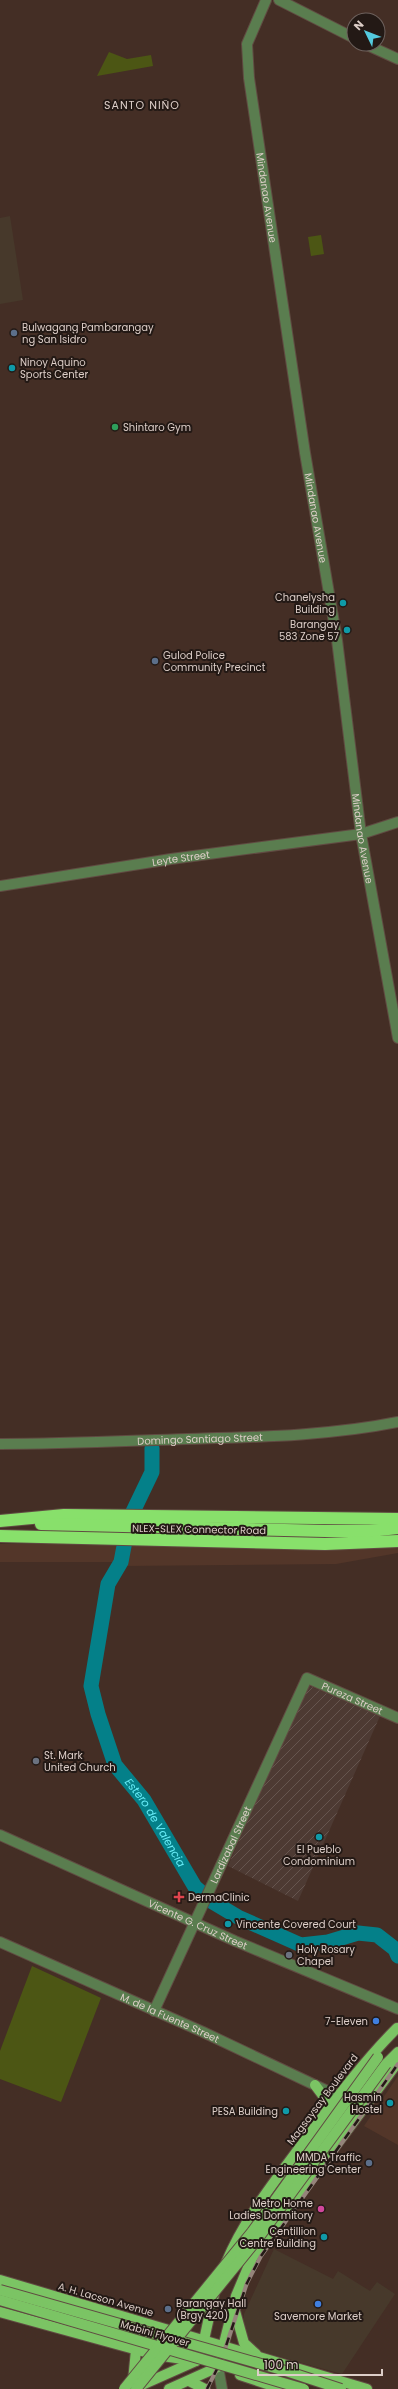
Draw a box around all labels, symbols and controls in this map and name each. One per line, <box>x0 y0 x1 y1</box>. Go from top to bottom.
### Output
north arrow <box>346 12 386 52</box>
text: N <box>350 17 367 34</box>
district label: SANTO NIÑO <box>104 97 180 113</box>
street label: Mindanao Avenue <box>252 152 281 244</box>
place label: Bulwagang Pambarangay ng San Isidro <box>22 320 154 347</box>
marker: Bulwagang Pambarangay ng San Isidro <box>9 328 19 338</box>
place label: Ninoy Aquino Sports Center <box>20 355 88 382</box>
marker: Ninoy Aquino Sports Center <box>7 363 17 373</box>
place label: Shintaro Gym <box>123 420 191 435</box>
marker: Shintaro Gym <box>110 422 120 432</box>
street label: Mindanao Avenue <box>301 472 331 564</box>
place label: Chanelysha Building <box>275 590 335 617</box>
marker: Chanelysha Building <box>338 598 348 608</box>
place label: Barangay 583 Zone 57 <box>279 617 340 644</box>
marker: Barangay 583 Zone 57 <box>342 625 352 635</box>
place label: Gulod Police Community Precinct <box>163 648 266 675</box>
marker: Gulod Police Community Precinct <box>150 656 160 666</box>
street label: Mindanao Avenue <box>348 793 377 885</box>
street label: Leyte Street <box>151 847 211 870</box>
street label: Domingo Santiago Street <box>137 1430 263 1449</box>
street label: NLEX-SLEX Connector Road <box>132 1521 266 1538</box>
street label: Pureza Street <box>319 1678 385 1719</box>
place label: St. Mark United Church <box>44 1748 116 1775</box>
marker: St. Mark United Church <box>31 1756 41 1766</box>
water label: Estero de Valencia <box>121 1775 190 1870</box>
street label: Lardizabal Street <box>207 1804 255 1886</box>
marker: El Pueblo Condominium <box>314 1832 324 1842</box>
place label: El Pueblo Condominium <box>283 1842 355 1869</box>
place label: DermaClinic <box>188 1890 250 1905</box>
marker: DermaClinic <box>173 1891 185 1903</box>
street label: Vicente G. Cruz Street <box>146 1896 250 1953</box>
place label: Vincente Covered Court <box>236 1917 356 1932</box>
marker: Vincente Covered Court <box>223 1919 233 1929</box>
place label: Holy Rosary Chapel <box>297 1942 355 1969</box>
marker: Holy Rosary Chapel <box>284 1950 294 1960</box>
street label: M. de la Fuente Street <box>118 1989 222 2047</box>
place label: 7-Eleven <box>325 2014 368 2029</box>
marker: 7-Eleven <box>371 2016 381 2026</box>
street label: Magsaysay Boulevard <box>283 2051 362 2148</box>
place label: Hasmin Hostel <box>344 2090 382 2117</box>
marker: Hasmin Hostel <box>385 2098 395 2108</box>
place label: PESA Building <box>212 2104 278 2119</box>
marker: PESA Building <box>281 2106 291 2116</box>
place label: MMDA Traffic Engineering Center <box>266 2150 361 2177</box>
marker: MMDA Traffic Engineering Center <box>364 2158 374 2168</box>
place label: Metro Home Ladies Dormitory <box>229 2196 313 2223</box>
marker: Metro Home Ladies Dormitory <box>316 2204 326 2214</box>
place label: Centillion Centre Building <box>240 2224 316 2251</box>
marker: Centillion Centre Building <box>319 2232 329 2242</box>
street label: A. H. Lacson Avenue <box>56 2279 155 2320</box>
place label: Barangay Hall (Brgy 420) <box>176 2296 246 2323</box>
marker: Savemore Market <box>313 2299 323 2309</box>
marker: Barangay Hall (Brgy 420) <box>163 2304 173 2314</box>
place label: Savemore Market <box>274 2309 362 2324</box>
street label: Mabini Flyover <box>119 2316 191 2351</box>
scale bar <box>258 2351 382 2377</box>
text: 100 m <box>264 2356 298 2373</box>

